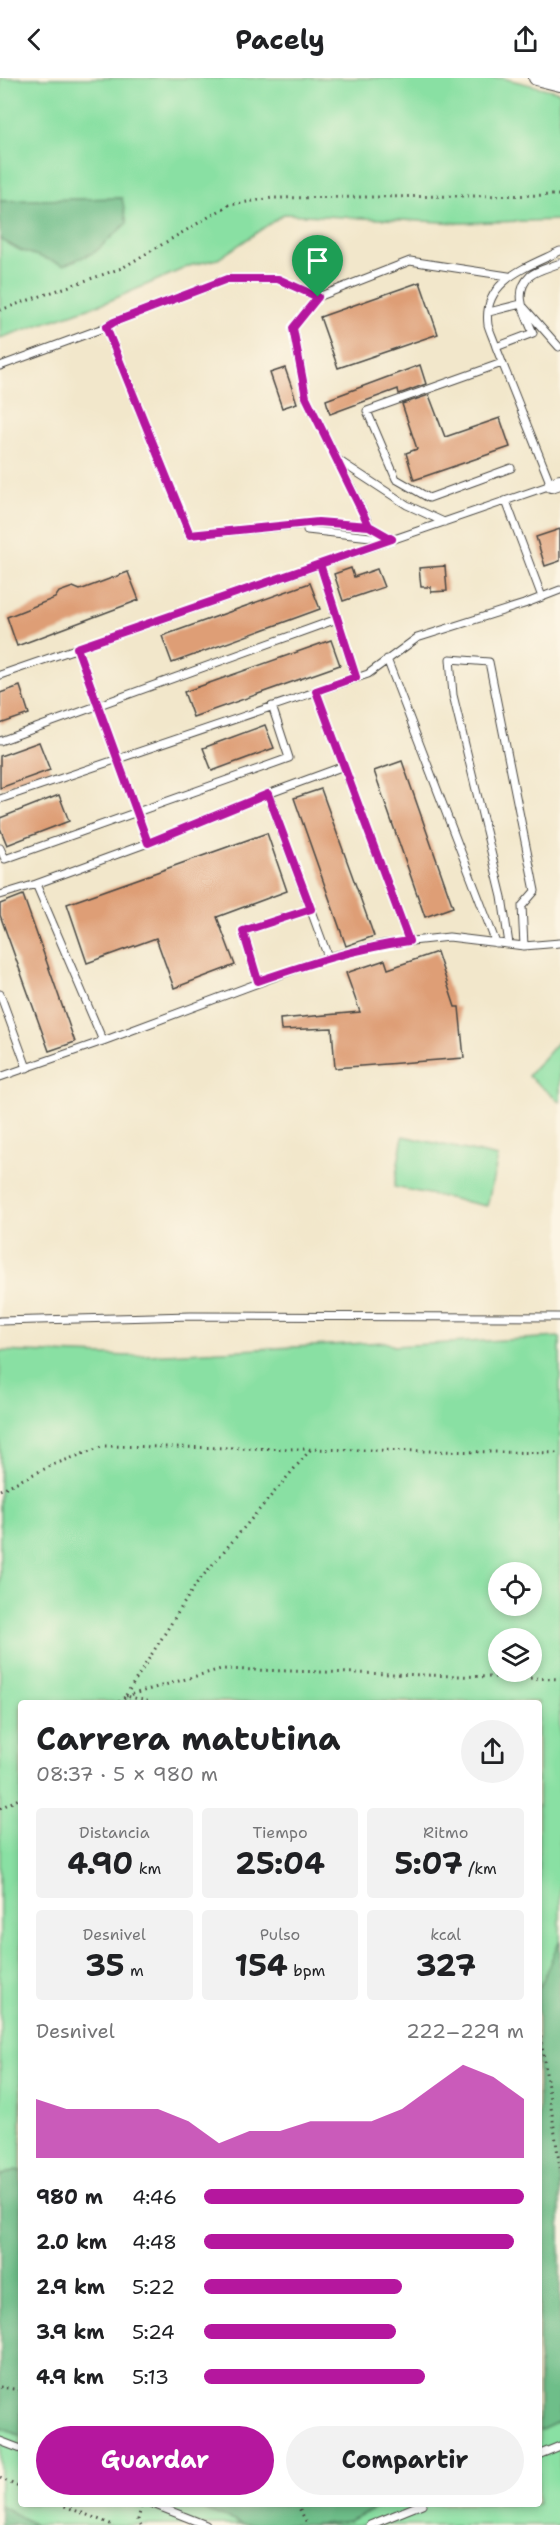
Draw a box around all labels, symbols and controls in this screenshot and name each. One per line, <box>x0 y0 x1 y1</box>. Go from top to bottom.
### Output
text: Pacely <box>235 21 325 58</box>
icon: back <box>18 23 51 56</box>
icon: share <box>509 23 542 56</box>
pin <box>292 235 343 297</box>
icon: arrive <box>301 244 334 277</box>
map controls <box>488 1562 542 1682</box>
button: locate <box>488 1562 542 1616</box>
button: layers <box>488 1628 542 1682</box>
text: Carrera matutina <box>36 1716 341 1761</box>
button: share <box>461 1720 524 1783</box>
text: 08:37 · 5 × 980 m <box>36 1761 218 1787</box>
text: Distancia <box>79 1822 150 1843</box>
text: Tiempo <box>252 1822 308 1843</box>
text: Ritmo <box>423 1822 468 1843</box>
text: 4.90 <box>67 1843 133 1884</box>
text: 25:04 <box>235 1843 325 1884</box>
text: 5:07 <box>394 1843 463 1884</box>
text: km <box>133 1858 161 1879</box>
text: /km <box>463 1858 497 1879</box>
text: Desnivel <box>83 1924 146 1945</box>
text: Pulso <box>260 1924 300 1945</box>
text: kcal <box>430 1924 461 1945</box>
text: 35 <box>85 1945 124 1986</box>
text: 154 <box>235 1945 288 1986</box>
text: 327 <box>415 1945 476 1986</box>
text: m <box>124 1960 144 1981</box>
text: bpm <box>288 1960 325 1981</box>
text: Desnivel <box>36 2018 115 2044</box>
text: 222–229 m <box>406 2018 524 2044</box>
text: 980 m <box>36 2184 103 2210</box>
text: 4:46 <box>132 2184 177 2210</box>
text: 2.0 km <box>36 2229 107 2255</box>
text: 4:48 <box>132 2229 177 2255</box>
text: 2.9 km <box>36 2274 105 2300</box>
text: 5:22 <box>132 2274 175 2300</box>
text: 3.9 km <box>36 2319 105 2345</box>
text: 5:24 <box>132 2319 175 2345</box>
text: 4.9 km <box>36 2364 104 2390</box>
text: 5:13 <box>132 2364 169 2390</box>
button: Guardar <box>36 2426 274 2495</box>
button: Compartir <box>286 2426 524 2495</box>

